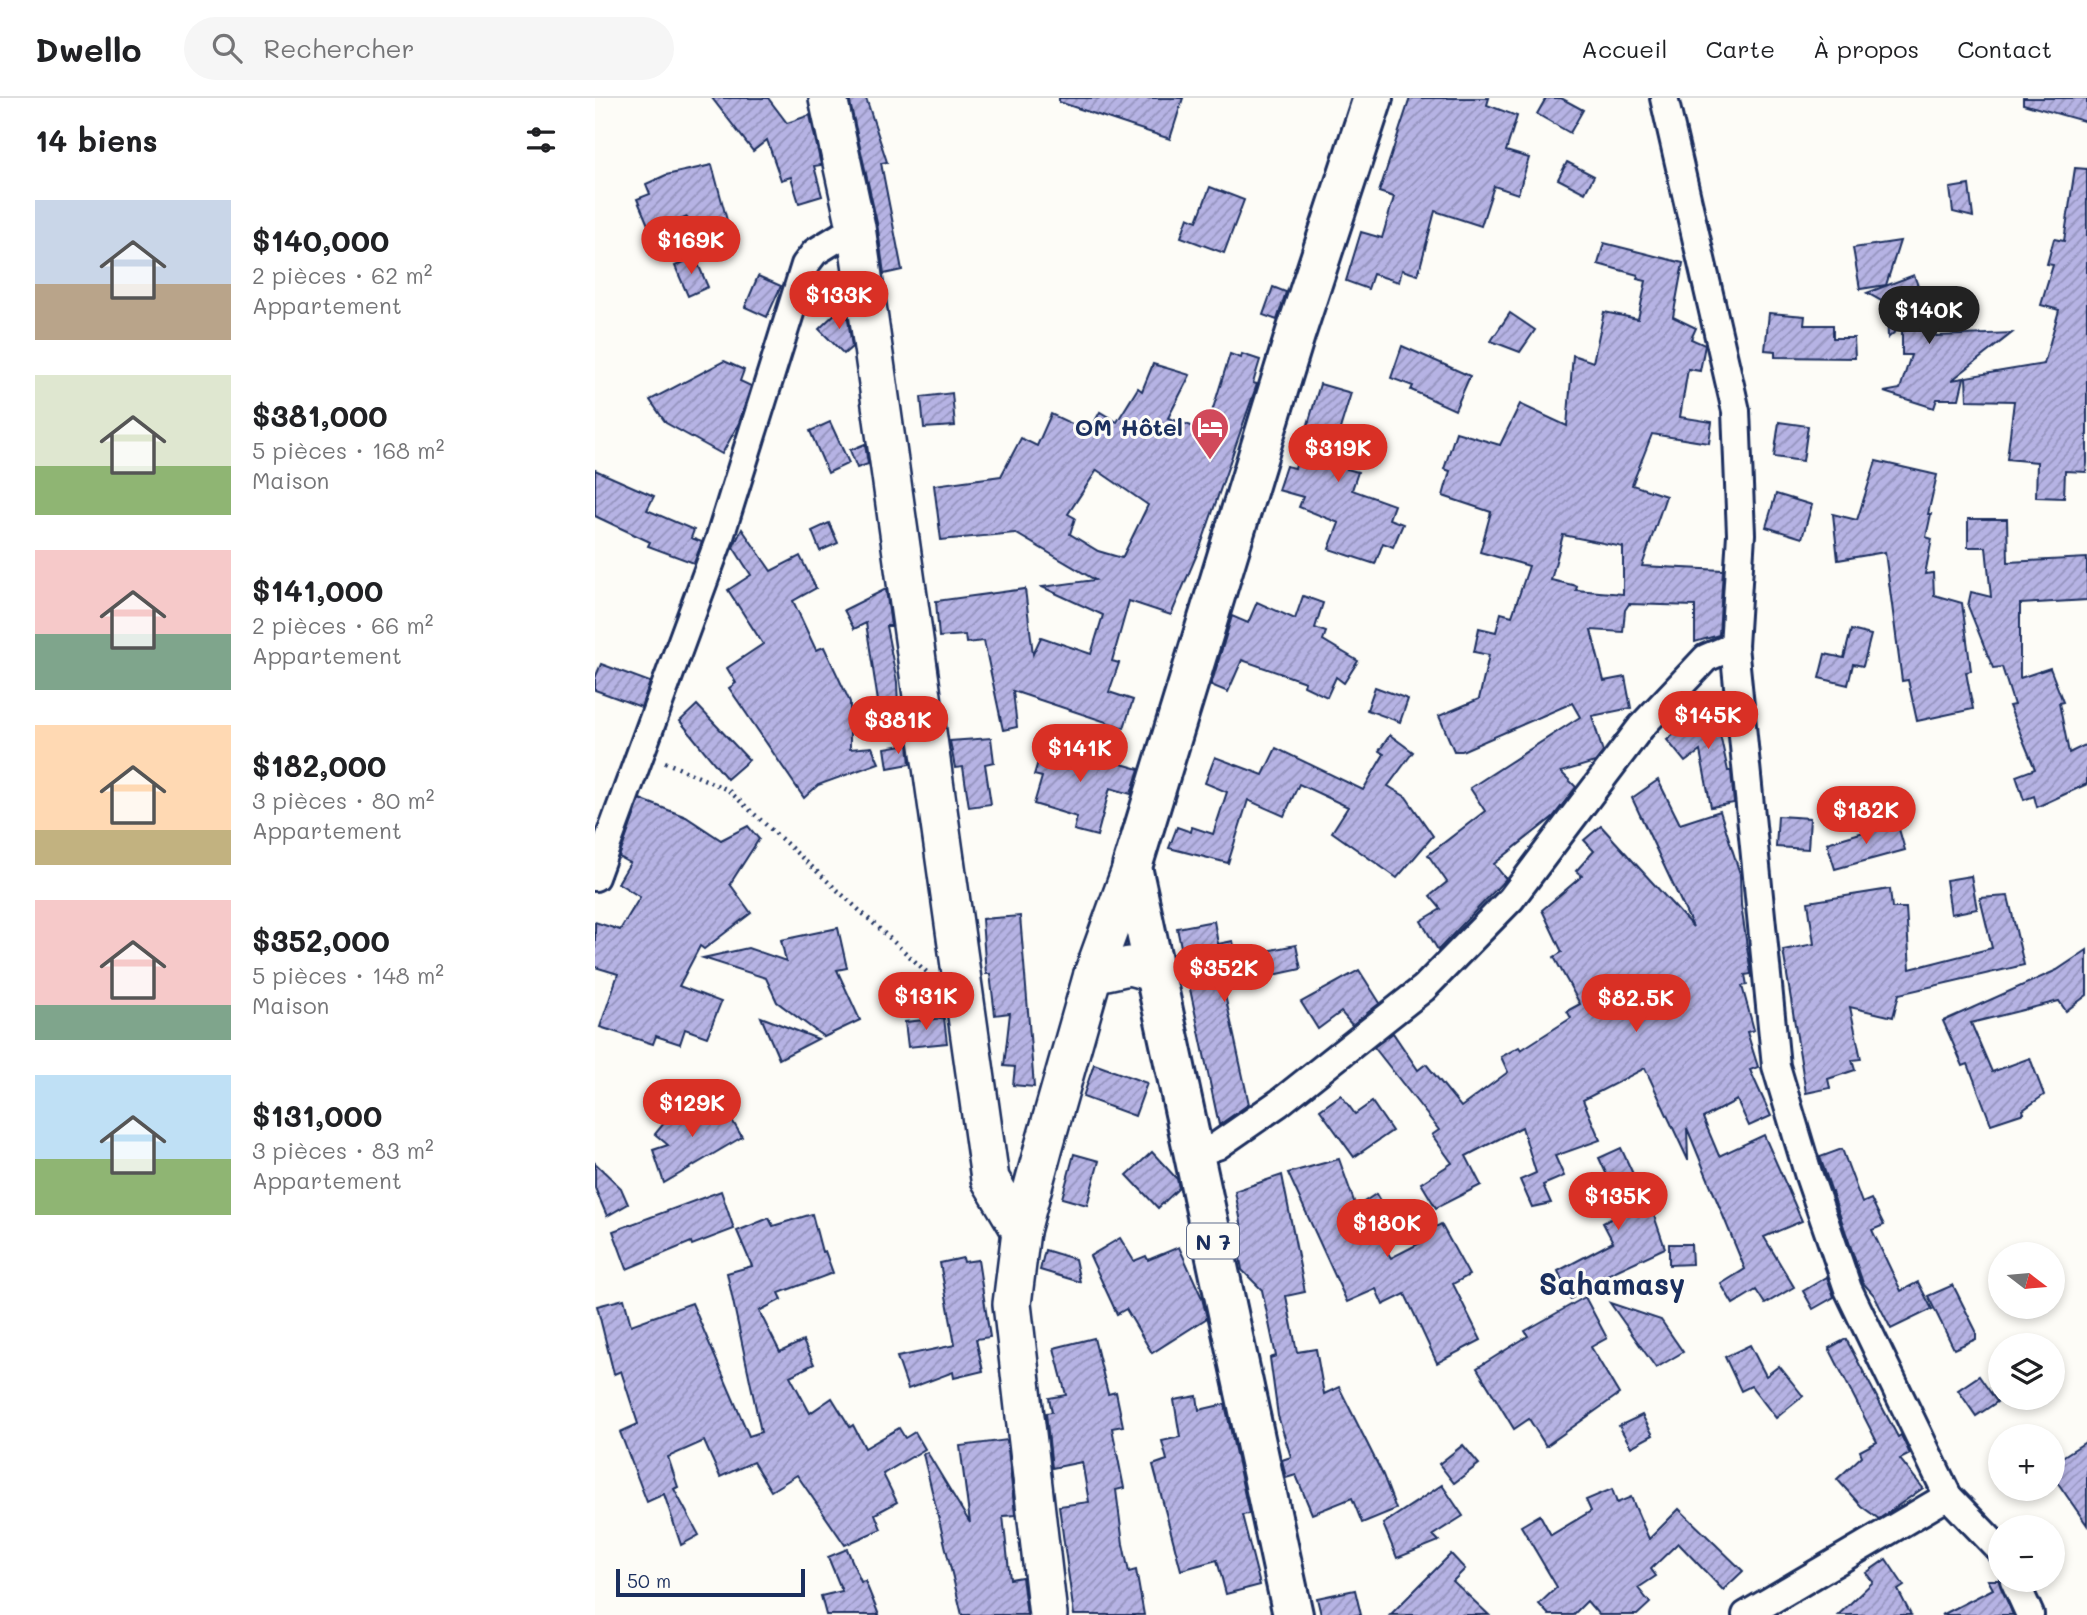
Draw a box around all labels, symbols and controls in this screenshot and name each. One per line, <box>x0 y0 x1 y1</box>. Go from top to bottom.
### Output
search box <box>184 17 674 80</box>
text: Dwello <box>35 27 142 70</box>
icon: search <box>208 29 246 67</box>
text: Rechercher <box>264 31 415 65</box>
text: Accueil <box>1581 33 1667 64</box>
text: Carte <box>1705 33 1775 64</box>
text: À propos <box>1813 33 1919 64</box>
text: Contact <box>1957 33 2052 64</box>
text: 14 biens <box>35 120 158 160</box>
icon: filters <box>522 121 560 159</box>
pin: $169K <box>642 216 740 276</box>
text: $140,000 <box>252 220 389 260</box>
text: $169K <box>657 224 725 254</box>
icon: home <box>91 228 175 312</box>
text: 2 pièces · 62 m² <box>252 260 432 290</box>
pin: $133K <box>790 272 888 331</box>
text: $133K <box>805 279 873 309</box>
pin: $140K <box>1880 286 1978 346</box>
text: Appartement <box>252 290 402 320</box>
text: $140K <box>1895 294 1963 324</box>
text: $381,000 <box>252 395 388 435</box>
icon: home <box>91 403 175 487</box>
hotel icon: OM Hôtel <box>1189 406 1231 461</box>
place label: OM Hôtel <box>1075 412 1183 442</box>
pin: $319K <box>1289 424 1387 484</box>
text: $319K <box>1304 432 1372 462</box>
text: 5 pièces · 168 m² <box>252 435 444 465</box>
text: Maison <box>252 465 329 495</box>
text: $141,000 <box>252 570 383 610</box>
icon: home <box>91 578 175 662</box>
text: 2 pièces · 66 m² <box>252 610 434 640</box>
text: Appartement <box>252 640 402 670</box>
pin: $145K <box>1659 692 1757 751</box>
pin: $381K <box>849 696 947 756</box>
text: $145K <box>1674 699 1742 729</box>
text: $381K <box>864 704 932 734</box>
pin: $141K <box>1031 724 1129 784</box>
text: $141K <box>1048 732 1112 762</box>
text: $182,000 <box>252 745 386 785</box>
icon: home <box>91 753 175 837</box>
text: 3 pièces · 80 m² <box>252 785 434 815</box>
pin: $182K <box>1817 786 1915 846</box>
text: $182K <box>1833 794 1899 824</box>
text: Appartement <box>252 815 402 845</box>
text: $352,000 <box>252 920 390 960</box>
icon: home <box>91 928 175 1012</box>
pin: $352K <box>1175 944 1273 1004</box>
text: $352K <box>1189 952 1259 982</box>
text: 5 pièces · 148 m² <box>252 960 444 990</box>
pin: $131K <box>877 972 975 1032</box>
pin: $82.5K <box>1579 974 1693 1034</box>
text: $131K <box>894 980 958 1010</box>
text: $82.5K <box>1598 982 1674 1012</box>
text: Maison <box>252 990 329 1020</box>
pin: $129K <box>643 1080 741 1139</box>
text: $129K <box>659 1087 725 1117</box>
text: $131,000 <box>252 1095 382 1135</box>
icon: home <box>91 1103 175 1187</box>
text: 3 pièces · 83 m² <box>252 1135 434 1165</box>
text: Appartement <box>252 1165 402 1195</box>
pin: $135K <box>1569 1172 1667 1232</box>
text: $135K <box>1585 1180 1651 1210</box>
pin: $180K <box>1338 1200 1436 1259</box>
text: $180K <box>1353 1207 1421 1237</box>
road number: N 7 <box>1187 1224 1239 1258</box>
north arrow <box>1988 1242 2065 1320</box>
map controls <box>1988 1242 2065 1592</box>
district label: Sahamasy <box>1539 1263 1685 1303</box>
button: layers <box>1988 1333 2065 1410</box>
button: + <box>1988 1424 2065 1501</box>
button: − <box>1988 1515 2065 1592</box>
scale bar <box>616 1566 805 1598</box>
text: 50 m <box>627 1568 671 1593</box>

